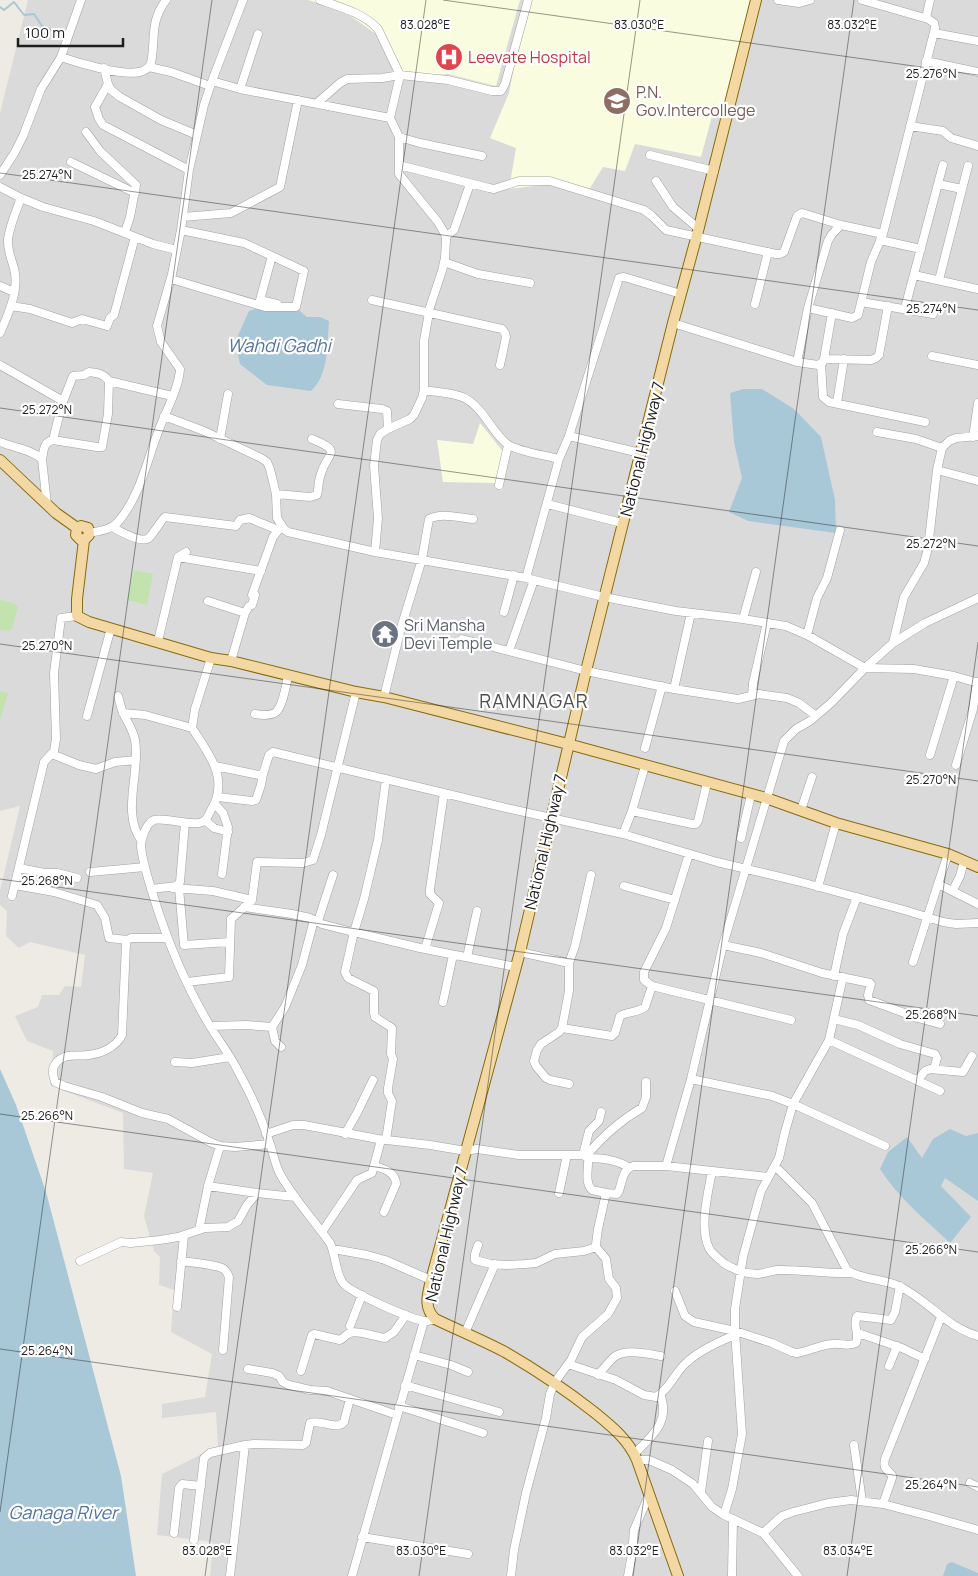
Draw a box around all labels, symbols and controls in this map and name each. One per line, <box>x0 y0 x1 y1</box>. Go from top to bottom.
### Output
scale bar <box>18 15 122 47</box>
text: 83.028°E <box>400 16 450 33</box>
text: 83.030°E <box>614 16 664 33</box>
text: 83.032°E <box>827 16 877 33</box>
text: 100 m <box>25 22 65 43</box>
hospital icon: Leevate Hospital <box>434 42 464 72</box>
place label: Leevate Hospital <box>468 46 591 68</box>
text: 25.276°N <box>906 65 956 82</box>
place label: P.N. Gov.Intercollege <box>636 81 755 121</box>
school or university icon: P.N. Gov.Intercollege <box>602 86 632 116</box>
text: 25.274°N <box>22 166 72 183</box>
text: 25.274°N <box>906 300 956 317</box>
water label: Wahdi Gadhi <box>227 333 334 357</box>
street label: National Highway 7 <box>615 379 669 519</box>
text: 25.272°N <box>22 401 72 418</box>
text: 25.272°N <box>906 535 956 552</box>
place label: Sri Mansha Devi Temple <box>404 614 492 654</box>
temple icon: Sri Mansha Devi Temple <box>370 619 400 649</box>
text: 25.270°N <box>22 637 72 654</box>
district label: RAMNAGAR <box>479 688 589 714</box>
text: 25.270°N <box>906 771 956 788</box>
street label: National Highway 7 <box>519 772 571 912</box>
text: 25.268°N <box>21 872 73 889</box>
text: 25.268°N <box>905 1006 957 1023</box>
text: 25.266°N <box>21 1107 73 1124</box>
street label: National Highway 7 <box>420 1164 472 1304</box>
text: 25.266°N <box>905 1241 957 1258</box>
text: 25.264°N <box>21 1342 73 1359</box>
text: 25.264°N <box>905 1476 957 1493</box>
water label: Ganaga River <box>9 1500 120 1524</box>
text: 83.028°E <box>182 1542 232 1559</box>
text: 83.030°E <box>396 1542 446 1559</box>
text: 83.032°E <box>609 1542 659 1559</box>
text: 83.034°E <box>823 1542 873 1559</box>

